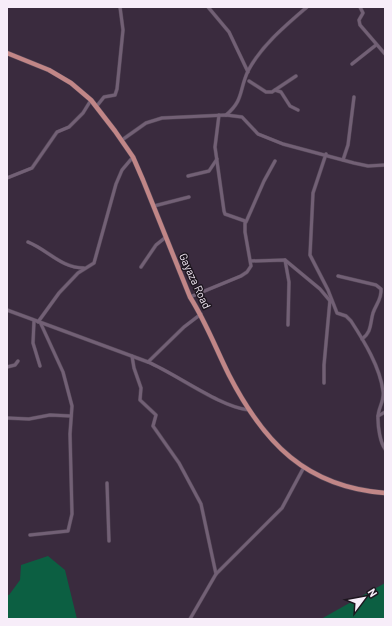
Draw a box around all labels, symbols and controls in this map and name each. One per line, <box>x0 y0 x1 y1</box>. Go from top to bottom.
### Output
street label: Gayaza Road <box>177 251 214 311</box>
north arrow <box>344 578 384 618</box>
text: N <box>365 586 380 599</box>

